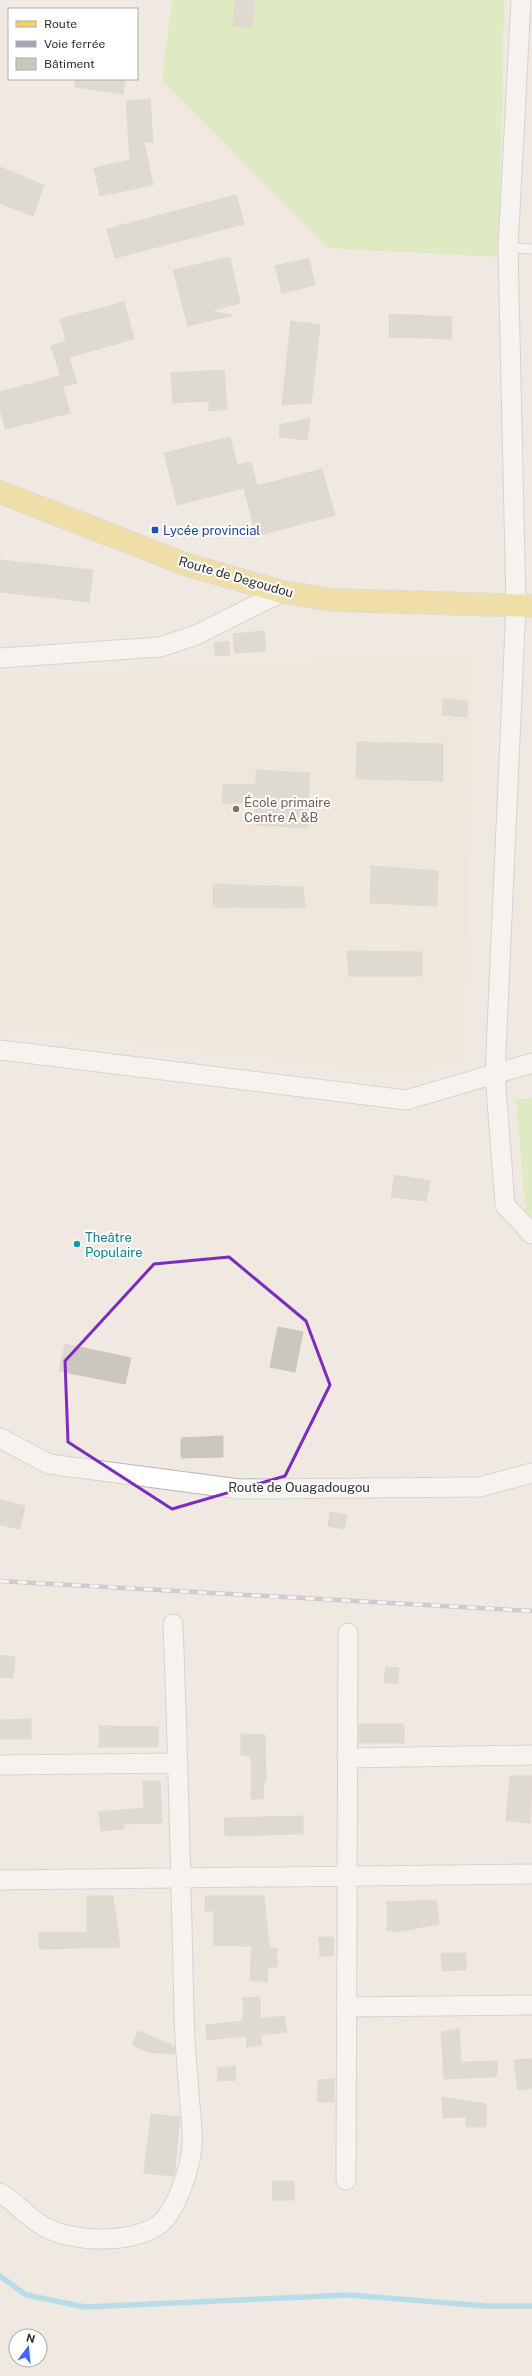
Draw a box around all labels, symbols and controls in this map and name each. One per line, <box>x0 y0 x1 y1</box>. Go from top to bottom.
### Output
legend <box>8 8 138 80</box>
text: Route <box>44 17 77 31</box>
text: Voie ferrée <box>44 37 105 51</box>
text: Bâtiment <box>44 57 95 71</box>
place label: Lycée provincial <box>163 523 260 538</box>
marker: Lycée provincial <box>150 525 160 535</box>
street label: Route de Degoudou <box>177 553 295 601</box>
place label: École primaire Centre A &B <box>244 794 331 825</box>
marker: École primaire Centre A &B <box>231 804 241 814</box>
place label: Theâtre Populaire <box>85 1230 143 1260</box>
marker: Theâtre Populaire <box>72 1239 82 1249</box>
street label: Route de Ouagadougou <box>228 1480 370 1495</box>
north arrow <box>8 2328 48 2368</box>
text: N <box>25 2331 37 2345</box>

